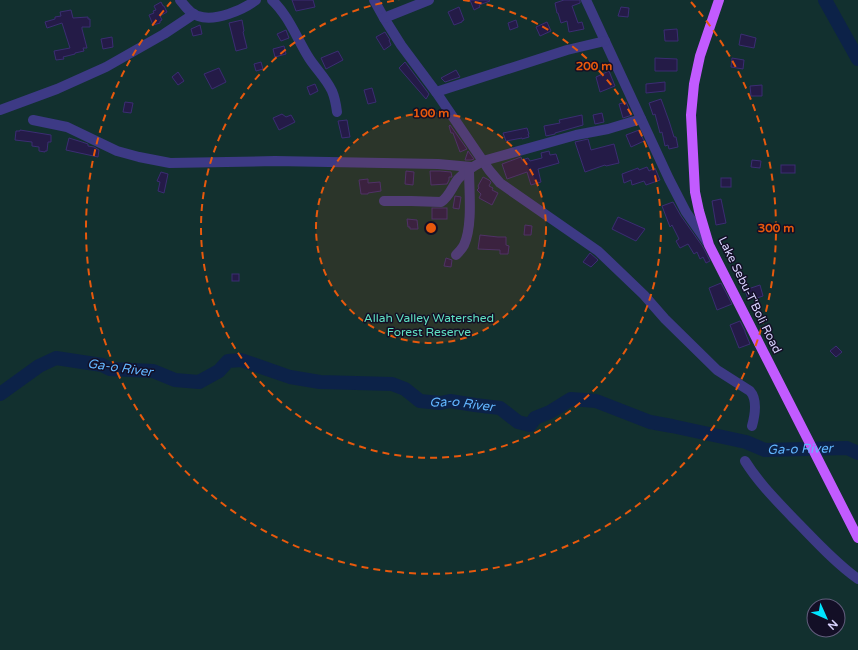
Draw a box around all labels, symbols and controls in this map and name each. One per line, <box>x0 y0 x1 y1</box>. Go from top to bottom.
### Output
text: 200 m <box>576 59 612 73</box>
text: 100 m <box>413 106 449 120</box>
centre of rings <box>424 221 438 235</box>
text: 300 m <box>758 221 794 235</box>
street label: Lake Sebu-T'Boli Road <box>716 234 784 356</box>
park label: Allah Valley Watershed Forest Reserve <box>364 311 494 339</box>
water label: Ga-o River <box>87 356 155 381</box>
water label: Ga-o River <box>429 393 497 415</box>
water label: Ga-o River <box>767 440 835 458</box>
north arrow <box>806 598 846 638</box>
text: N <box>825 617 840 632</box>

